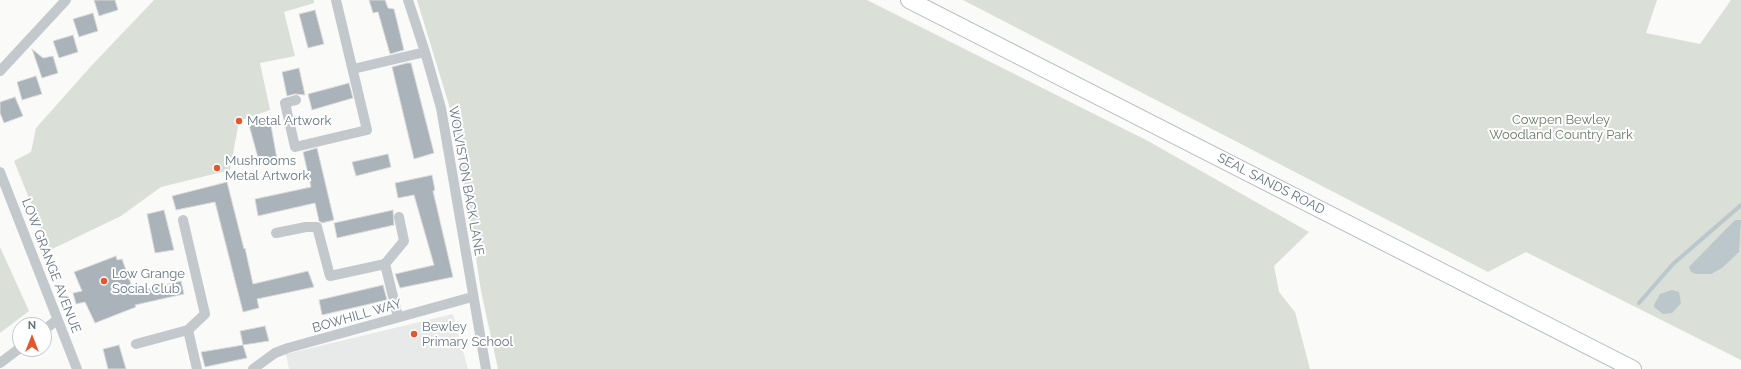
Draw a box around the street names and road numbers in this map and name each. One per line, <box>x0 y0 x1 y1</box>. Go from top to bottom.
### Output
street label: WOLVISTON BACK LANE <box>445 105 487 257</box>
street label: SEAL SANDS ROAD <box>1215 150 1327 218</box>
street label: LOW GRANGE AVENUE <box>18 196 84 336</box>
street label: BOWHILL WAY <box>311 296 403 336</box>

